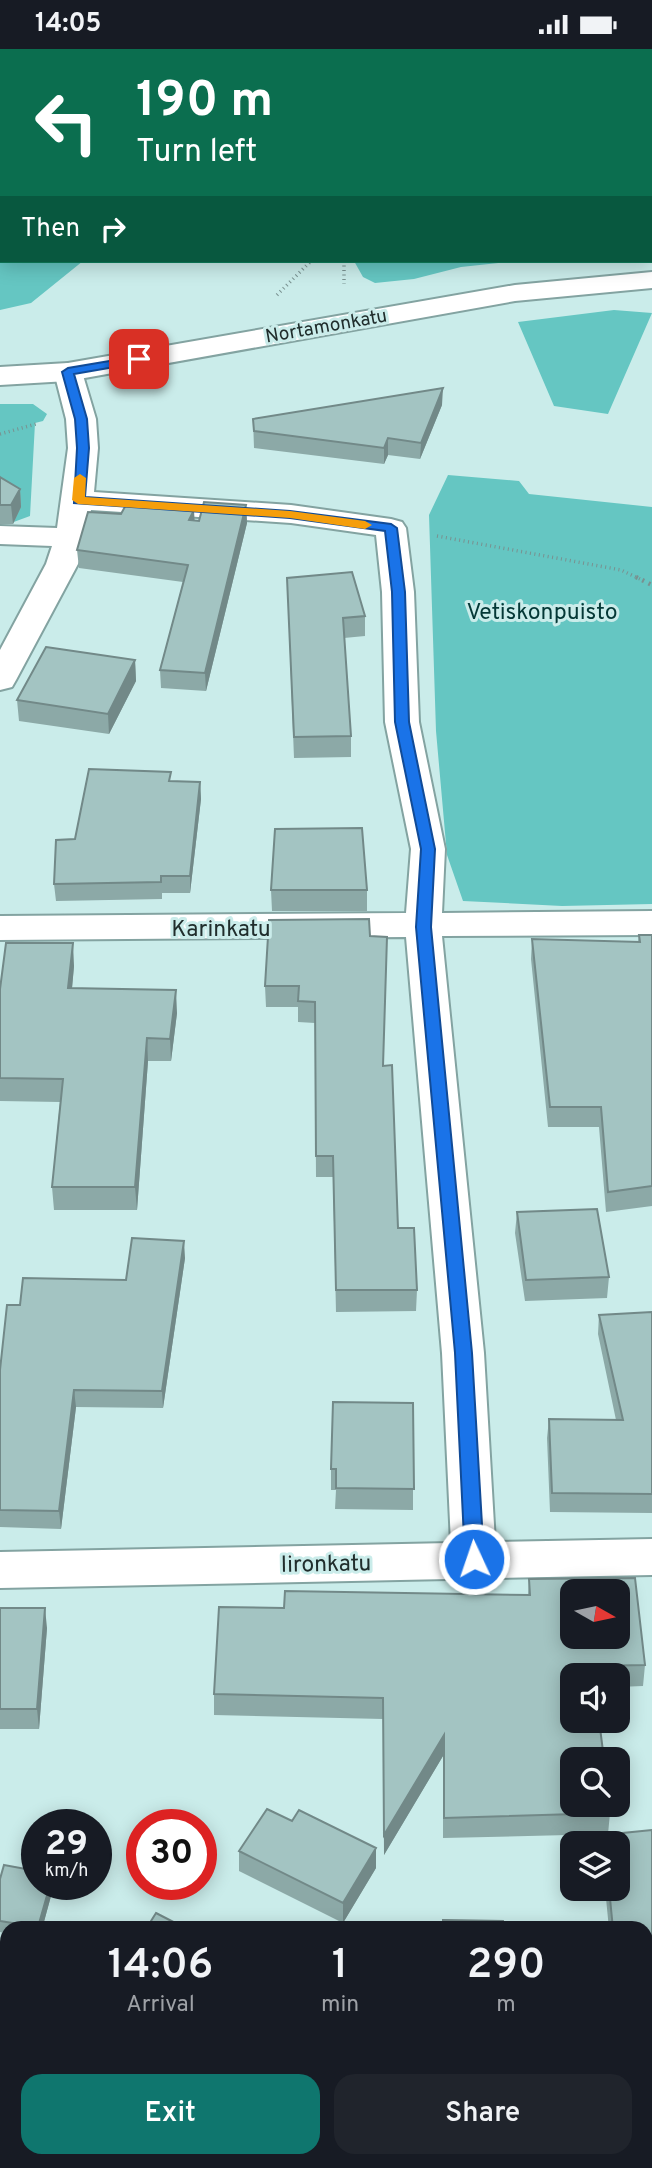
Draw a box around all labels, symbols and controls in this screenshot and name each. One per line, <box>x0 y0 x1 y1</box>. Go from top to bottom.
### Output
text: 14:05 <box>35 8 101 41</box>
text: 190 m <box>136 72 273 134</box>
icon: left <box>21 77 112 168</box>
text: Turn left <box>136 133 257 173</box>
icon: right <box>94 210 132 248</box>
text: Then <box>21 213 80 246</box>
street label: Nortamonkatu <box>264 304 389 349</box>
pin <box>109 329 169 389</box>
icon: arrive <box>120 340 158 378</box>
park label: Vetiskonpuisto <box>467 599 617 628</box>
street label: Karinkatu <box>171 916 271 945</box>
position arrow <box>437 1522 511 1596</box>
street label: Iironkatu <box>280 1550 372 1581</box>
north arrow <box>560 1579 630 1649</box>
map controls <box>560 1579 630 1901</box>
button: sound <box>560 1663 630 1733</box>
button: search <box>560 1747 630 1817</box>
speed limit sign: 30 <box>126 1809 217 1900</box>
text: 29 <box>45 1823 88 1867</box>
button: layers <box>560 1831 630 1901</box>
text: km/h <box>45 1860 88 1883</box>
text: 14:06 <box>108 1940 213 1993</box>
text: 1 <box>332 1940 348 1993</box>
text: 290 <box>467 1940 545 1993</box>
text: Arrival <box>126 1991 195 2020</box>
text: min <box>321 1991 359 2020</box>
text: m <box>496 1991 516 2020</box>
button: Exit <box>21 2074 320 2154</box>
button: Share <box>334 2074 632 2154</box>

